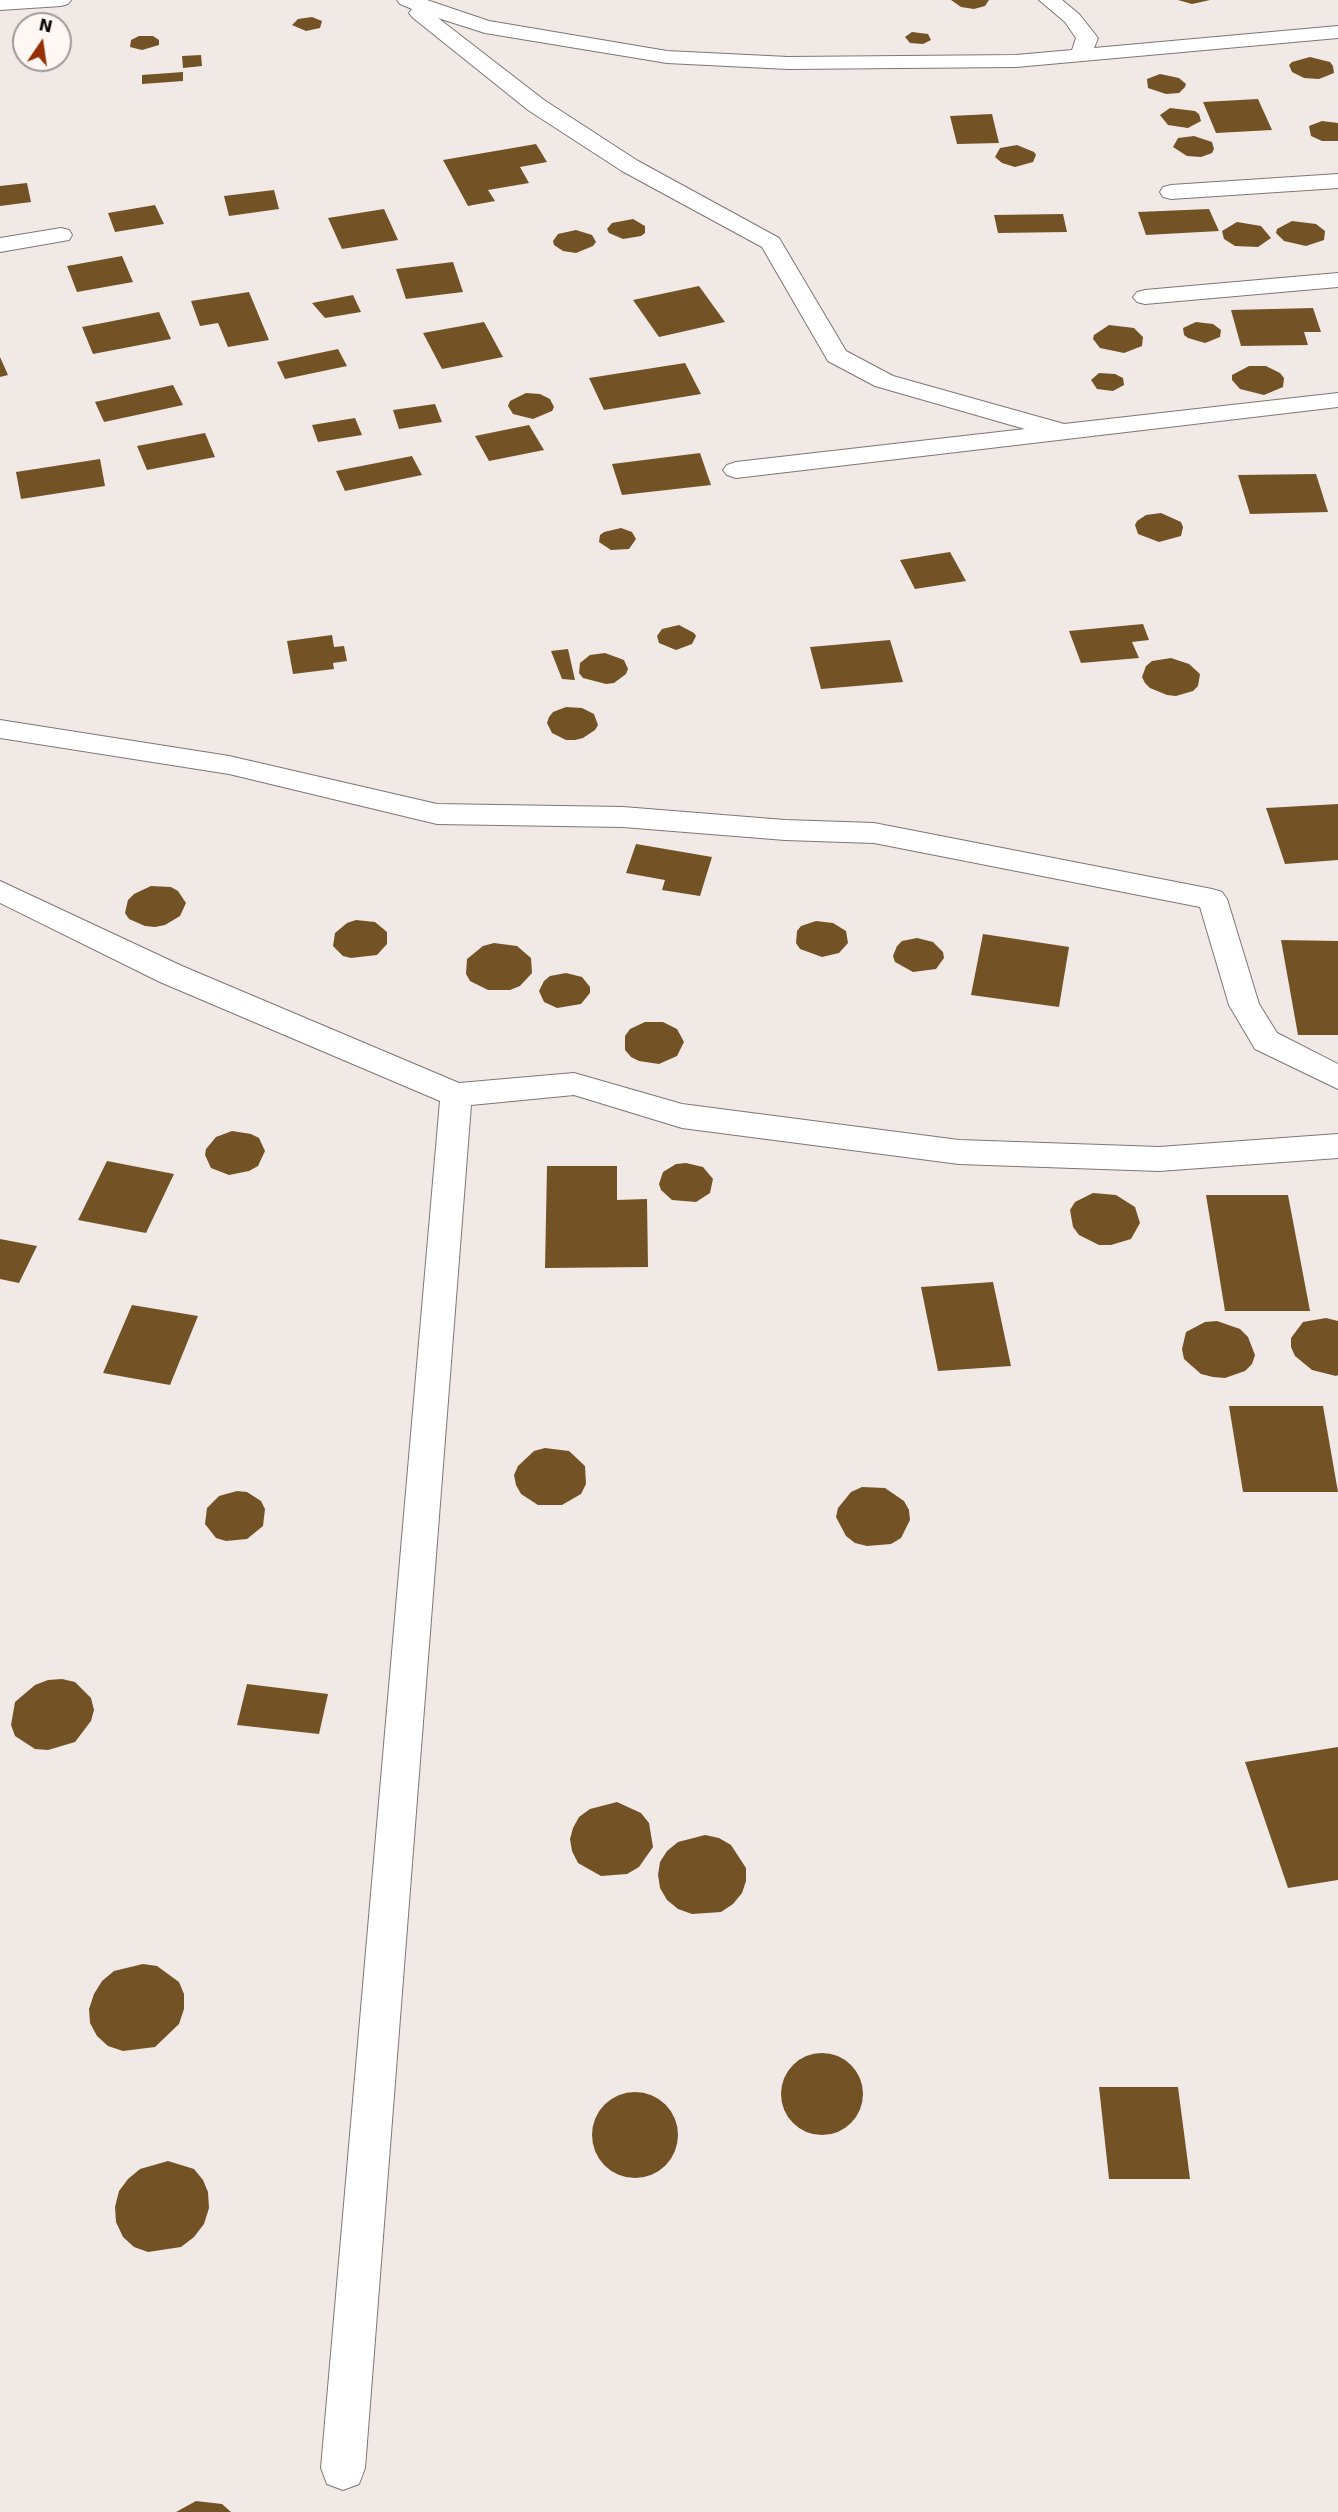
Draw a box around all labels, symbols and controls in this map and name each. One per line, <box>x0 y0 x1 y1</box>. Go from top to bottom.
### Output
north arrow <box>12 12 72 72</box>
text: N <box>37 15 54 37</box>

